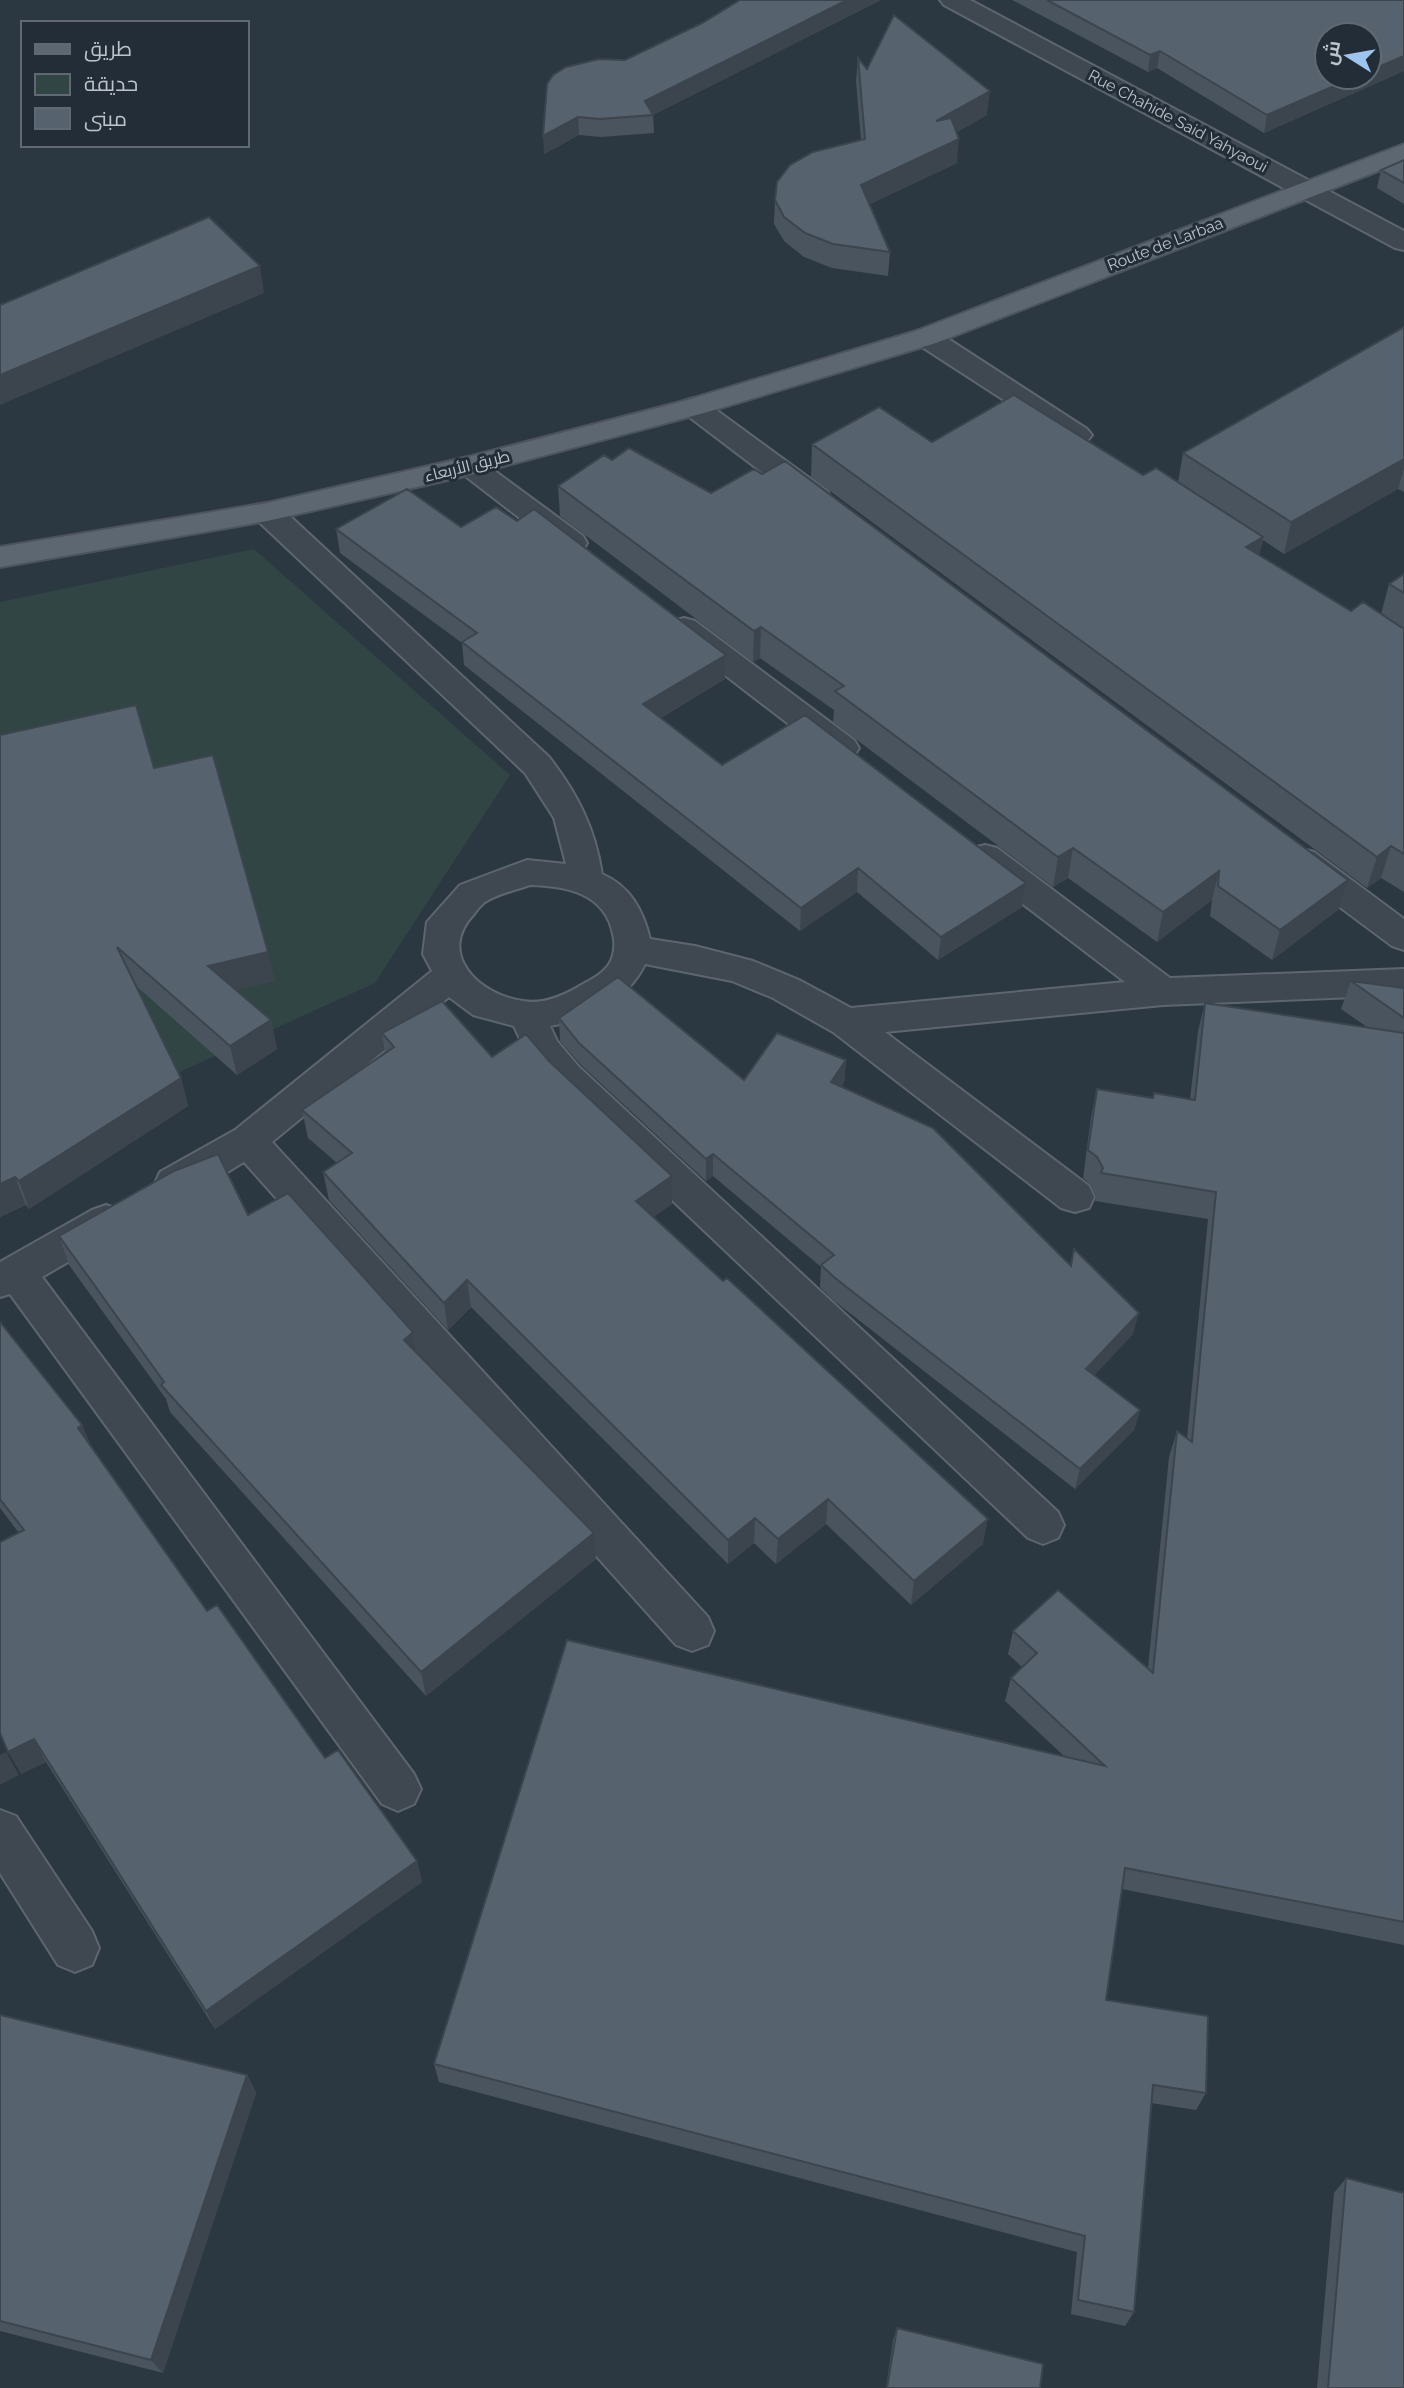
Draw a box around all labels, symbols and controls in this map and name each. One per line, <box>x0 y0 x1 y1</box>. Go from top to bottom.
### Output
legend <box>21 21 248 147</box>
north arrow <box>1313 21 1383 91</box>
text: طريق <box>84 36 132 62</box>
text: ش <box>1318 39 1345 67</box>
street label: Rue Chahide Said Yahyaoui <box>1085 66 1271 176</box>
text: حديقة <box>84 71 138 96</box>
text: مبنى <box>84 106 127 132</box>
street label: Route de Larbaa <box>1105 213 1225 275</box>
street label: طريق الأربعاء <box>422 446 512 487</box>

